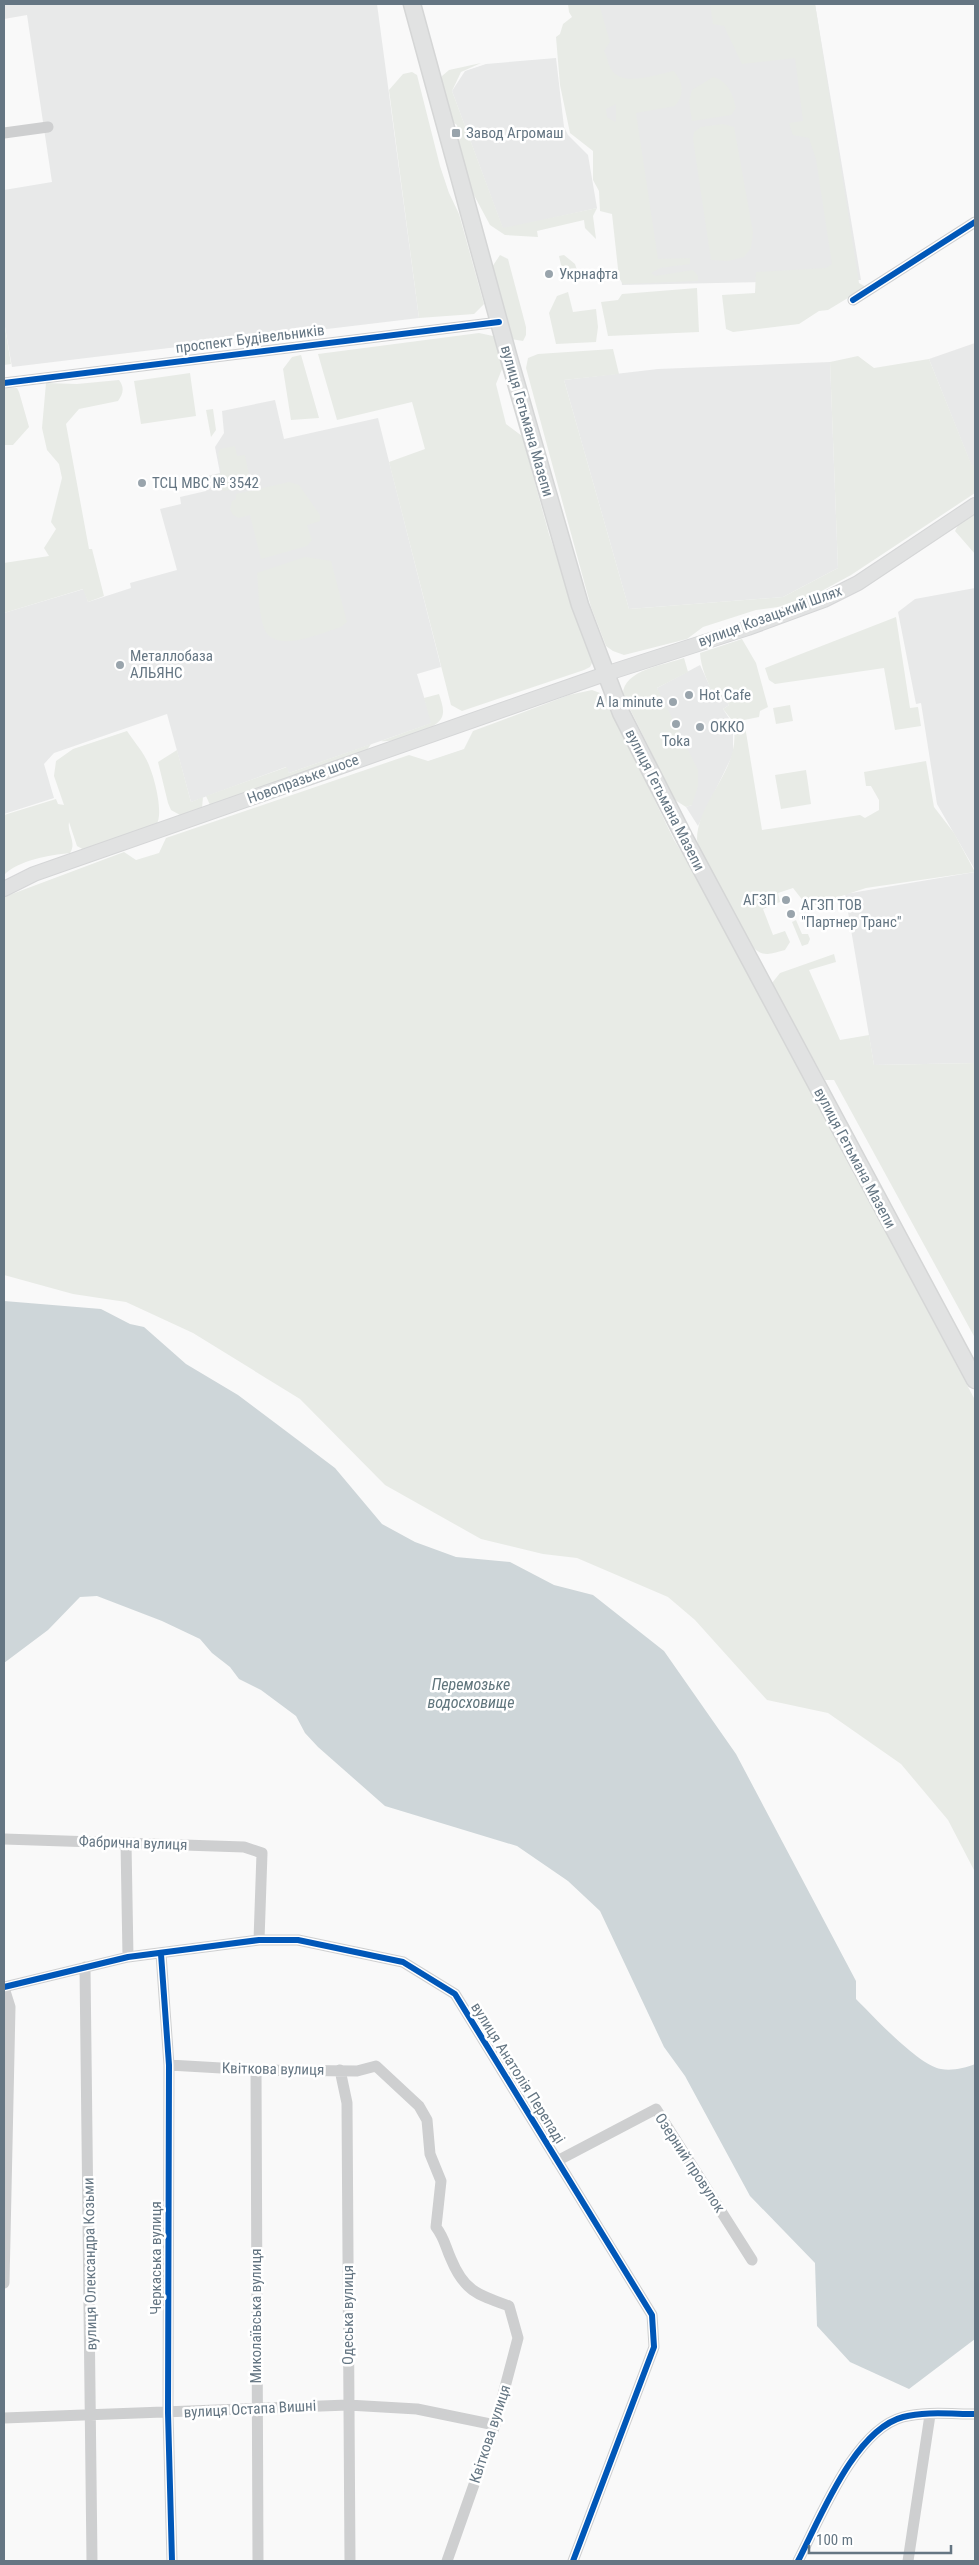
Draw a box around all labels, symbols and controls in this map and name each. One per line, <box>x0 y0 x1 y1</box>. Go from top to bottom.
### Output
place label: Завод Агромаш <box>466 124 564 142</box>
marker: Завод Агромаш <box>450 127 462 139</box>
place label: Укрнафта <box>559 265 618 283</box>
marker: Укрнафта <box>543 268 555 280</box>
street label: проспект Будівельників <box>175 321 325 357</box>
street label: вулиця Гетьмана Мазепи <box>497 343 557 499</box>
place label: ТСЦ МВС № 3542 <box>152 474 259 492</box>
marker: ТСЦ МВС № 3542 <box>136 477 148 489</box>
street label: вулиця Козацький Шлях <box>696 581 845 650</box>
place label: Металлобаза АЛЬЯНС <box>130 647 213 682</box>
marker: Металлобаза АЛЬЯНС <box>114 659 126 671</box>
place label: Hot Cafe <box>699 686 751 704</box>
marker: Hot Cafe <box>683 689 695 701</box>
place label: A la minute <box>596 693 663 711</box>
marker: A la minute <box>667 696 679 708</box>
marker: Toka <box>670 718 682 730</box>
place label: ОККО <box>710 718 745 736</box>
marker: ОККО <box>694 721 706 733</box>
street label: вулиця Гетьмана Мазепи <box>621 726 709 874</box>
place label: Toka <box>662 732 690 750</box>
street label: Новопразьке шосе <box>245 750 361 808</box>
place label: АГЗП <box>743 891 776 909</box>
marker: АГЗП <box>780 894 792 906</box>
place label: АГЗП ТОВ "Партнер Транс" <box>801 896 902 931</box>
marker: АГЗП ТОВ "Партнер Транс" <box>785 908 797 920</box>
street label: вулиця Гетьмана Мазепи <box>810 1085 900 1231</box>
water label: Перемозьке водосховище <box>427 1675 515 1712</box>
street label: Фабрична вулиця <box>78 1832 188 1854</box>
street label: вулиця Анатолія Перепаді <box>467 1999 569 2147</box>
street label: Квіткова вулиця <box>222 2059 324 2079</box>
street label: Озерний провулок <box>651 2110 729 2216</box>
street label: вулиця Олександра Козьми <box>79 2177 101 2351</box>
street label: Черкаська вулиця <box>147 2201 165 2315</box>
street label: Миколаївська вулиця <box>247 2248 265 2384</box>
street label: Одеська вулиця <box>339 2265 357 2365</box>
street label: Квіткова вулиця <box>466 2382 514 2486</box>
street label: вулиця Остапа Вишні <box>183 2397 317 2421</box>
scale bar <box>809 2522 952 2554</box>
text: 100 m <box>816 2531 853 2549</box>

